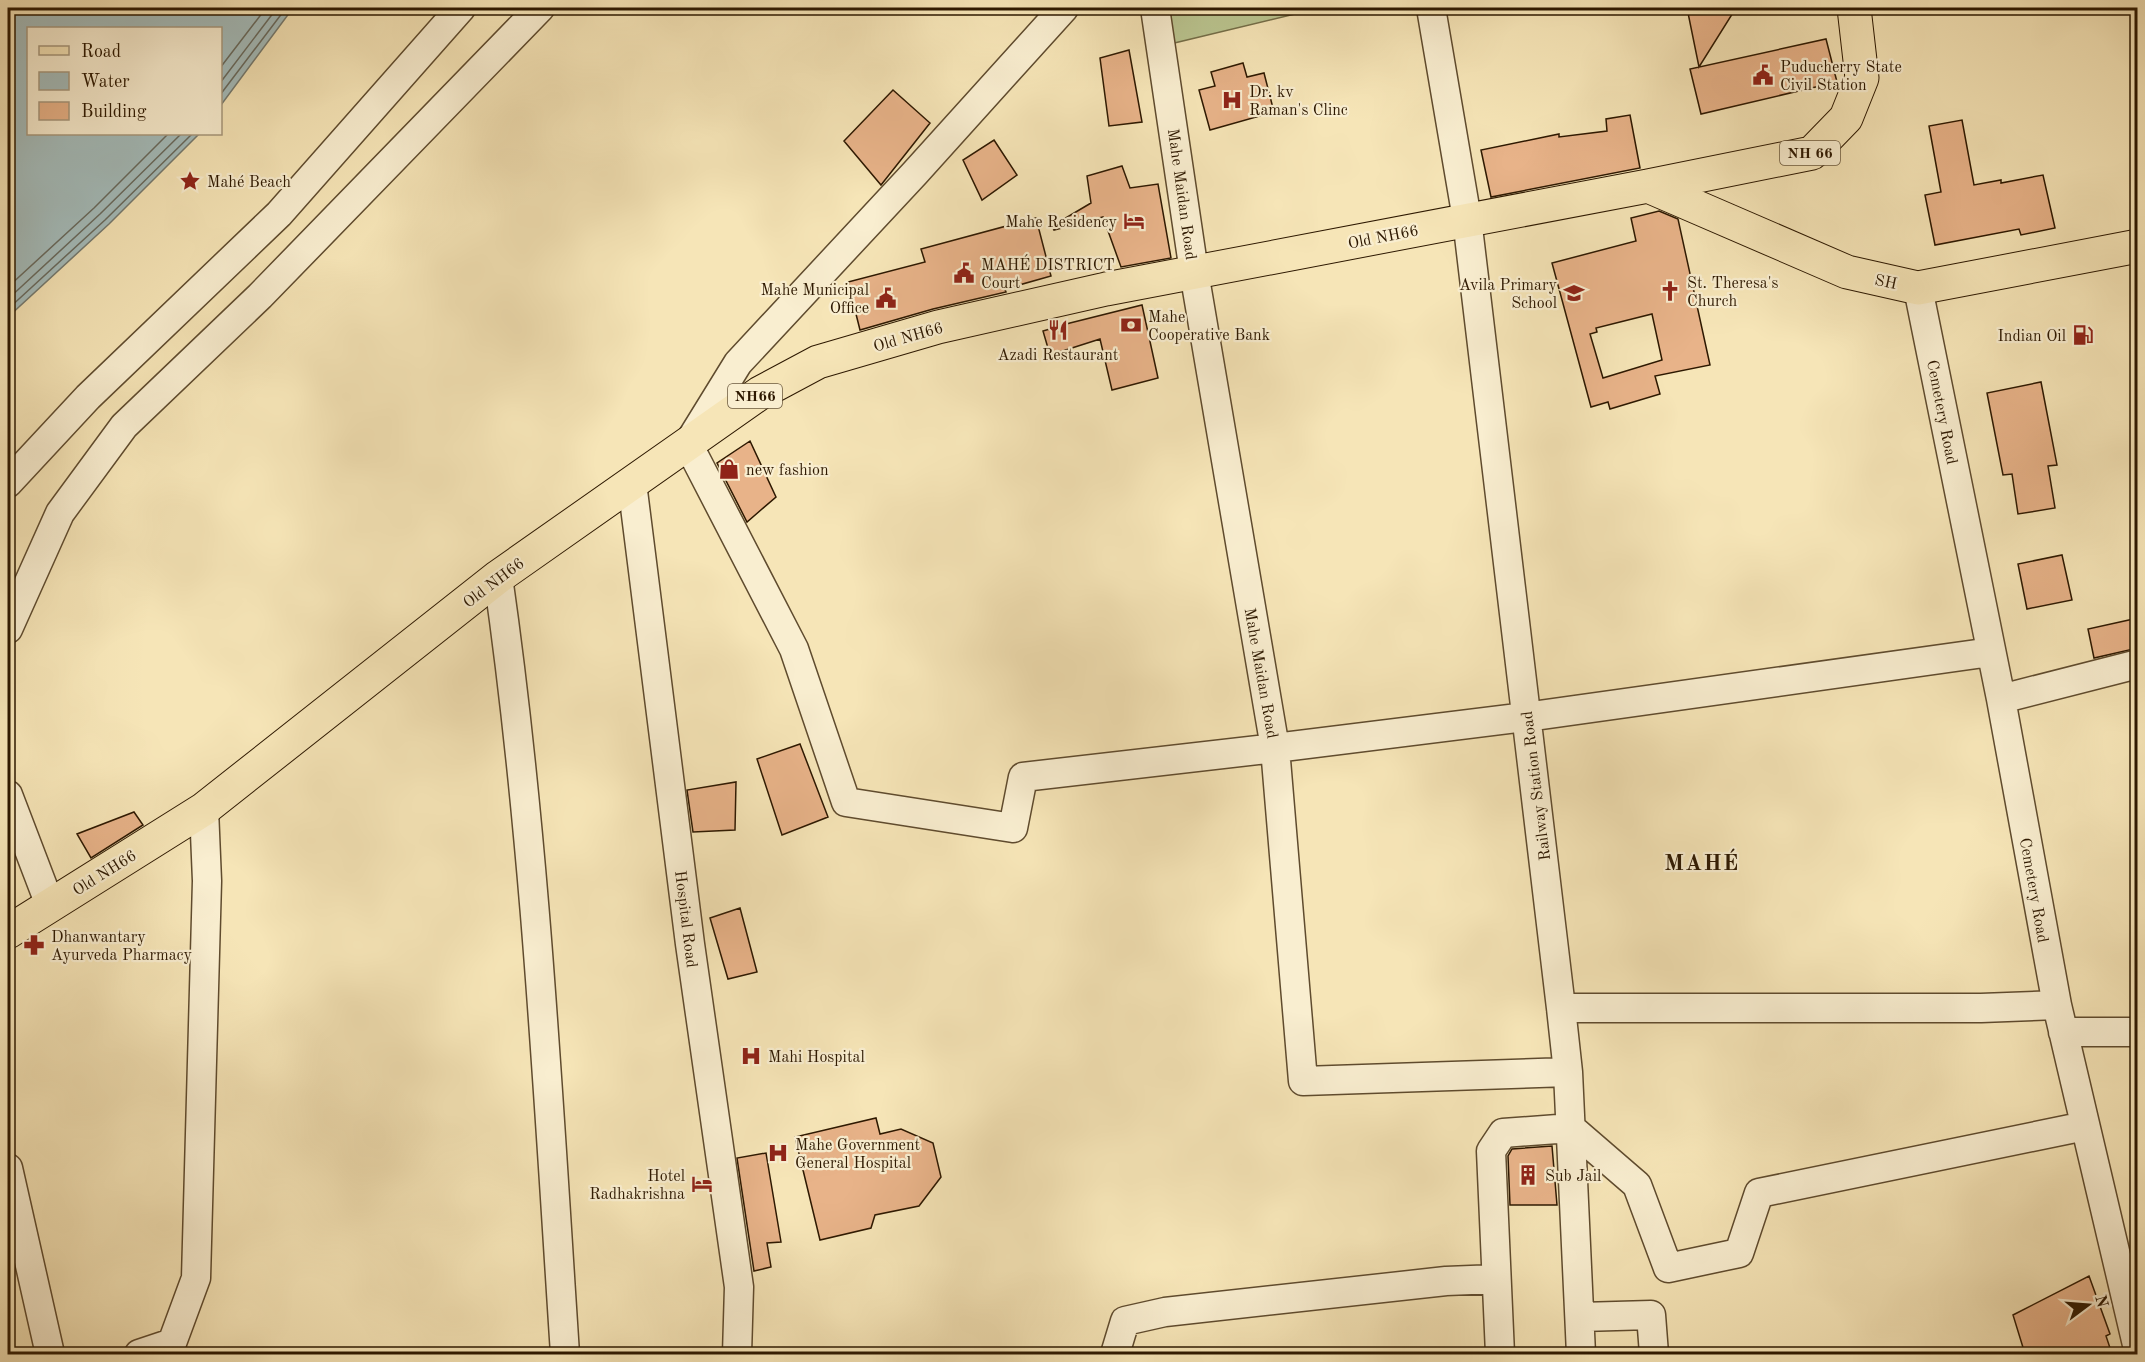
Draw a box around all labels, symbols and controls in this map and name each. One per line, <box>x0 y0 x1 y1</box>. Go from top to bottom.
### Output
legend <box>27 27 222 135</box>
text: Road <box>81 43 121 61</box>
place label: Puducherry State Civil Station <box>1780 60 1902 94</box>
public building icon: Puducherry State Civil Station <box>1751 63 1775 87</box>
text: Water <box>81 73 130 91</box>
place label: Dr. kv Raman's Clinc <box>1249 85 1348 119</box>
hospital icon: Dr. kv Raman's Clinc <box>1220 88 1244 112</box>
text: Building <box>81 103 147 121</box>
street label: Mahe Maidan Road <box>1164 128 1198 261</box>
road number: NH 66 <box>1780 141 1840 165</box>
place icon: Mahé Beach <box>178 169 202 193</box>
place label: Mahé Beach <box>207 175 291 191</box>
hotel icon: Mahe Residency <box>1122 209 1146 233</box>
place label: Mahe Residency <box>1005 215 1118 231</box>
street label: Old NH66 <box>1347 223 1420 253</box>
place label: MAHÉ DISTRICT Court <box>981 254 1115 292</box>
public building icon: MAHÉ DISTRICT Court <box>952 261 976 285</box>
street label: SH <box>1873 273 1898 293</box>
place label: St. Theresa's Church <box>1687 276 1779 310</box>
place label: Avila Primary School <box>1459 278 1558 312</box>
church icon: St. Theresa's Church <box>1658 279 1682 303</box>
school or university icon: Avila Primary School <box>1562 281 1586 305</box>
place label: Mahe Municipal Office <box>760 283 869 317</box>
public building icon: Mahe Municipal Office <box>874 286 898 310</box>
place label: Mahe Cooperative Bank <box>1148 310 1270 344</box>
bank icon: Mahe Cooperative Bank <box>1119 313 1143 337</box>
restaurant icon: Azadi Restaurant <box>1046 318 1070 342</box>
street label: Old NH66 <box>872 320 945 356</box>
fuel station icon: Indian Oil <box>2071 323 2095 347</box>
place label: Indian Oil <box>1998 329 2066 345</box>
place label: Azadi Restaurant <box>998 348 1119 364</box>
street label: Cemetery Road <box>1923 359 1959 466</box>
road number: NH66 <box>728 384 782 408</box>
shop icon: new fashion <box>717 457 741 481</box>
place label: new fashion <box>746 463 829 479</box>
street label: Old NH66 <box>461 556 528 612</box>
street label: Mahe Maidan Road <box>1241 607 1279 740</box>
street label: Railway Station Road <box>1520 710 1554 861</box>
street label: Cemetery Road <box>2016 837 2050 944</box>
street label: Old NH66 <box>70 848 140 900</box>
district label: MAHÉ <box>1664 848 1740 875</box>
street label: Hospital Road <box>671 870 699 969</box>
place label: Dhanwantary Ayurveda Pharmacy <box>51 930 193 964</box>
pharmacy icon: Dhanwantary Ayurveda Pharmacy <box>22 933 46 957</box>
hospital icon: Mahi Hospital <box>739 1044 763 1068</box>
place label: Mahi Hospital <box>768 1050 865 1066</box>
place label: Mahe Government General Hospital <box>795 1138 921 1172</box>
hospital icon: Mahe Government General Hospital <box>766 1141 790 1165</box>
building icon: Sub Jail <box>1516 1163 1540 1187</box>
place label: Hotel Radhakrishna <box>589 1169 685 1203</box>
place label: Sub Jail <box>1545 1169 1601 1185</box>
hotel icon: Hotel Radhakrishna <box>690 1172 714 1196</box>
north arrow <box>2058 1275 2118 1335</box>
text: N <box>2091 1293 2110 1310</box>

